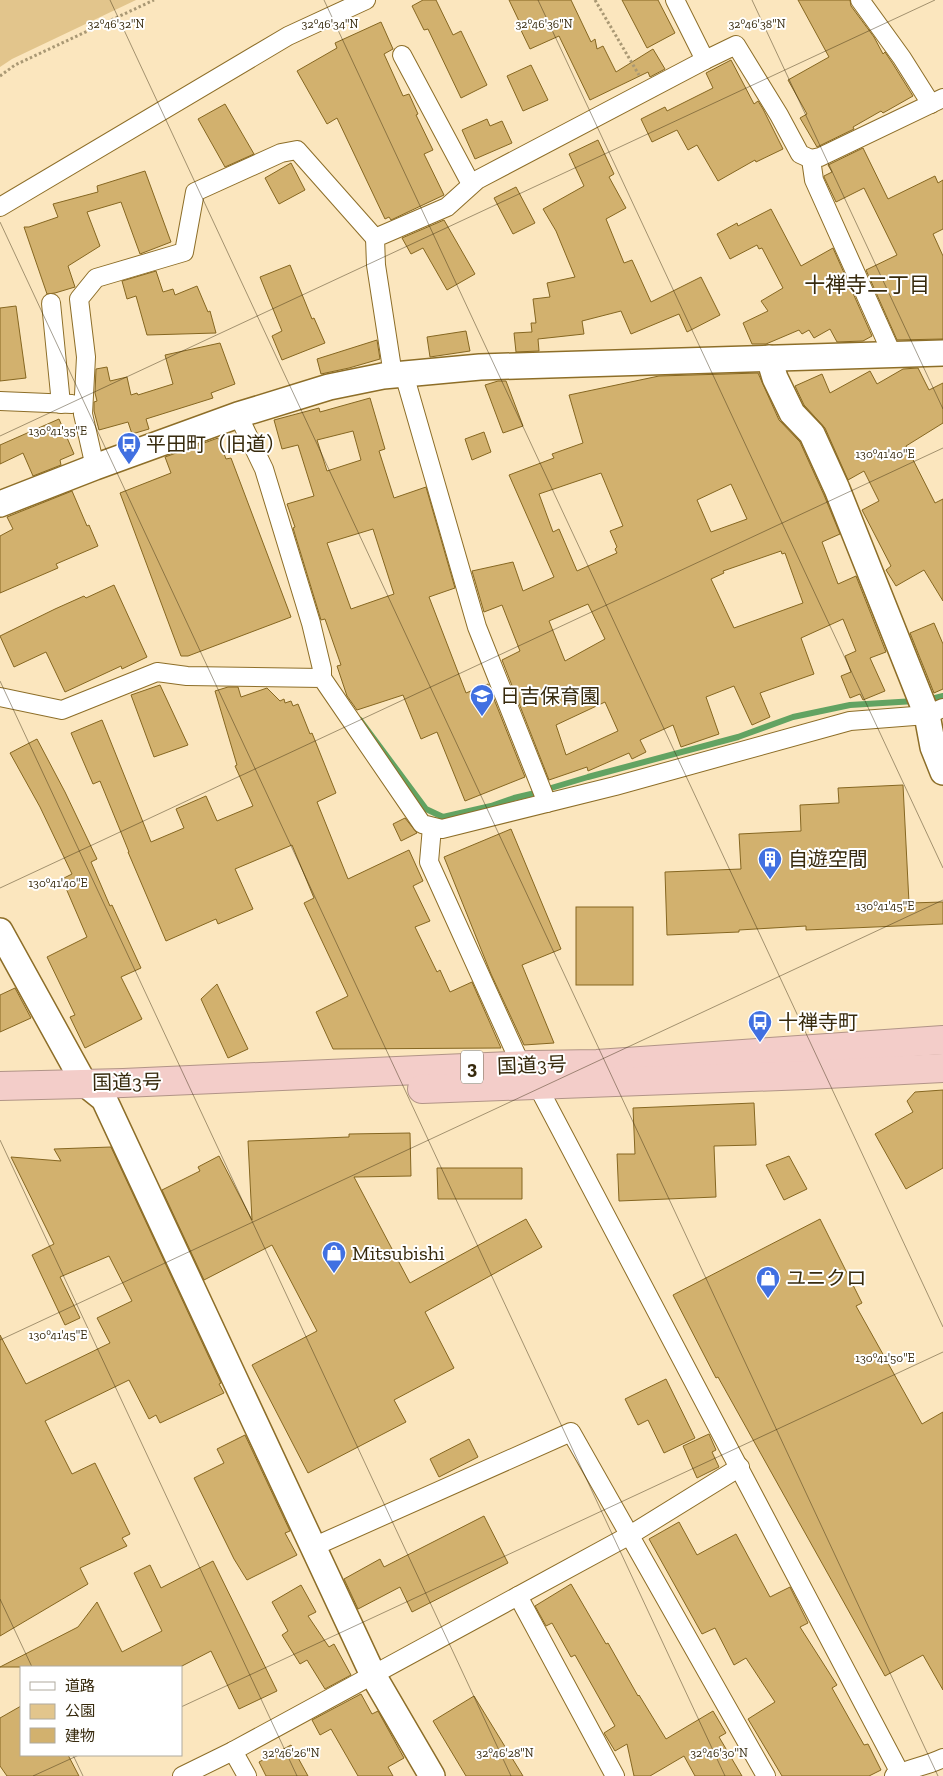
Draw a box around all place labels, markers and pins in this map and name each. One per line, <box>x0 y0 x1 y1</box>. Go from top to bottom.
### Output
bus stop icon: 平田町（旧道） <box>116 431 142 465</box>
place label: 平田町（旧道） <box>146 432 286 456</box>
school or university icon: 日吉保育園 <box>469 683 495 717</box>
place label: 日吉保育園 <box>500 684 600 708</box>
building icon: 自遊空間 <box>757 846 783 880</box>
place label: 自遊空間 <box>788 847 868 871</box>
bus stop icon: 十禅寺町 <box>747 1009 773 1043</box>
place label: 十禅寺町 <box>778 1010 858 1034</box>
shop icon: Mitsubishi <box>321 1240 347 1274</box>
place label: Mitsubishi <box>352 1241 445 1265</box>
shop icon: ユニクロ <box>755 1265 781 1299</box>
place label: ユニクロ <box>786 1266 866 1290</box>

